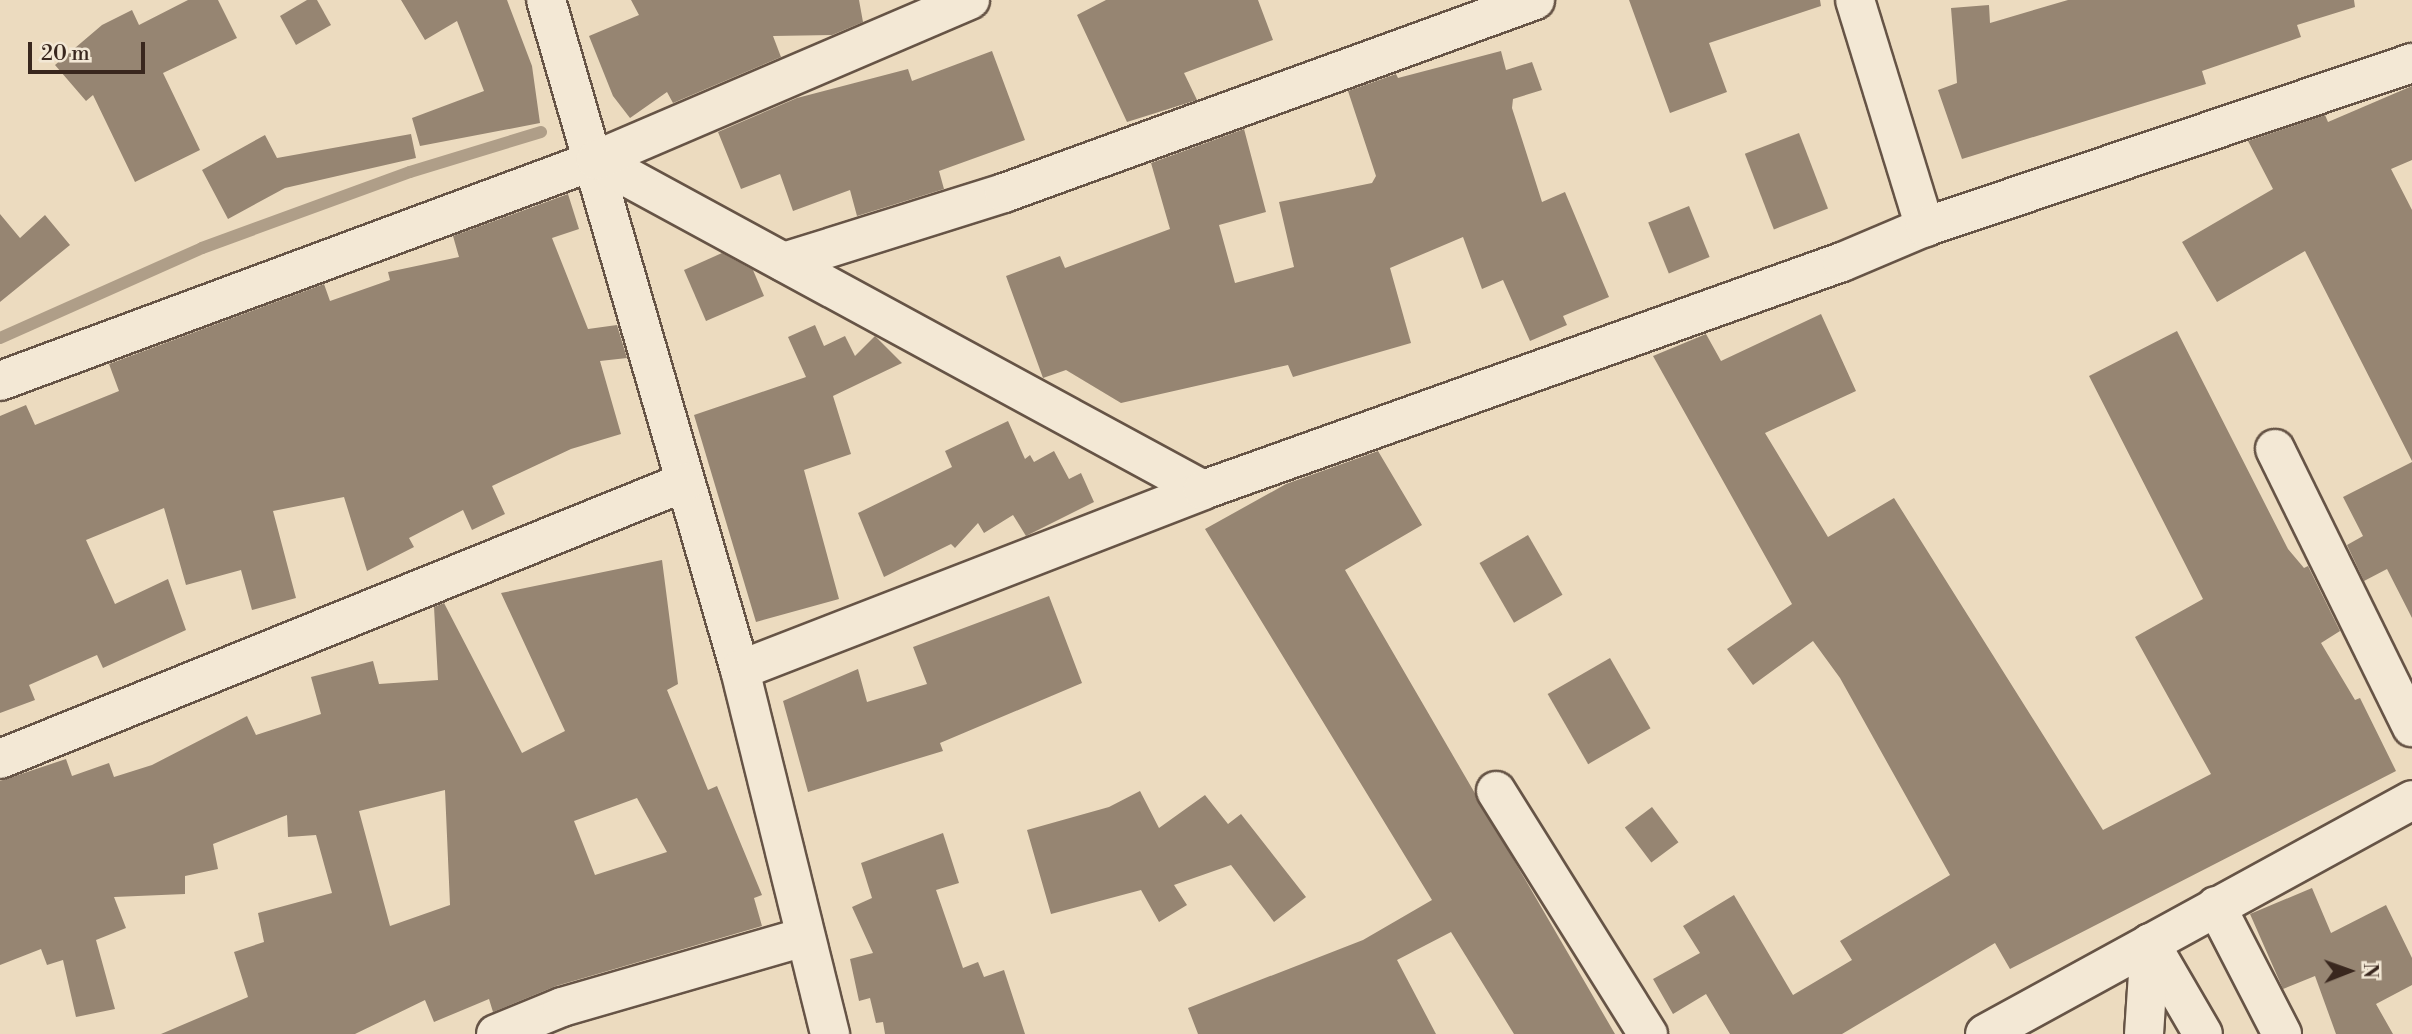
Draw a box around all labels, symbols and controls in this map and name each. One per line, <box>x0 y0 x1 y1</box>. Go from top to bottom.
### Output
scale bar <box>32 28 149 72</box>
text: 20 m <box>41 41 90 67</box>
north arrow <box>2314 936 2384 1006</box>
text: N <box>2358 963 2382 978</box>

